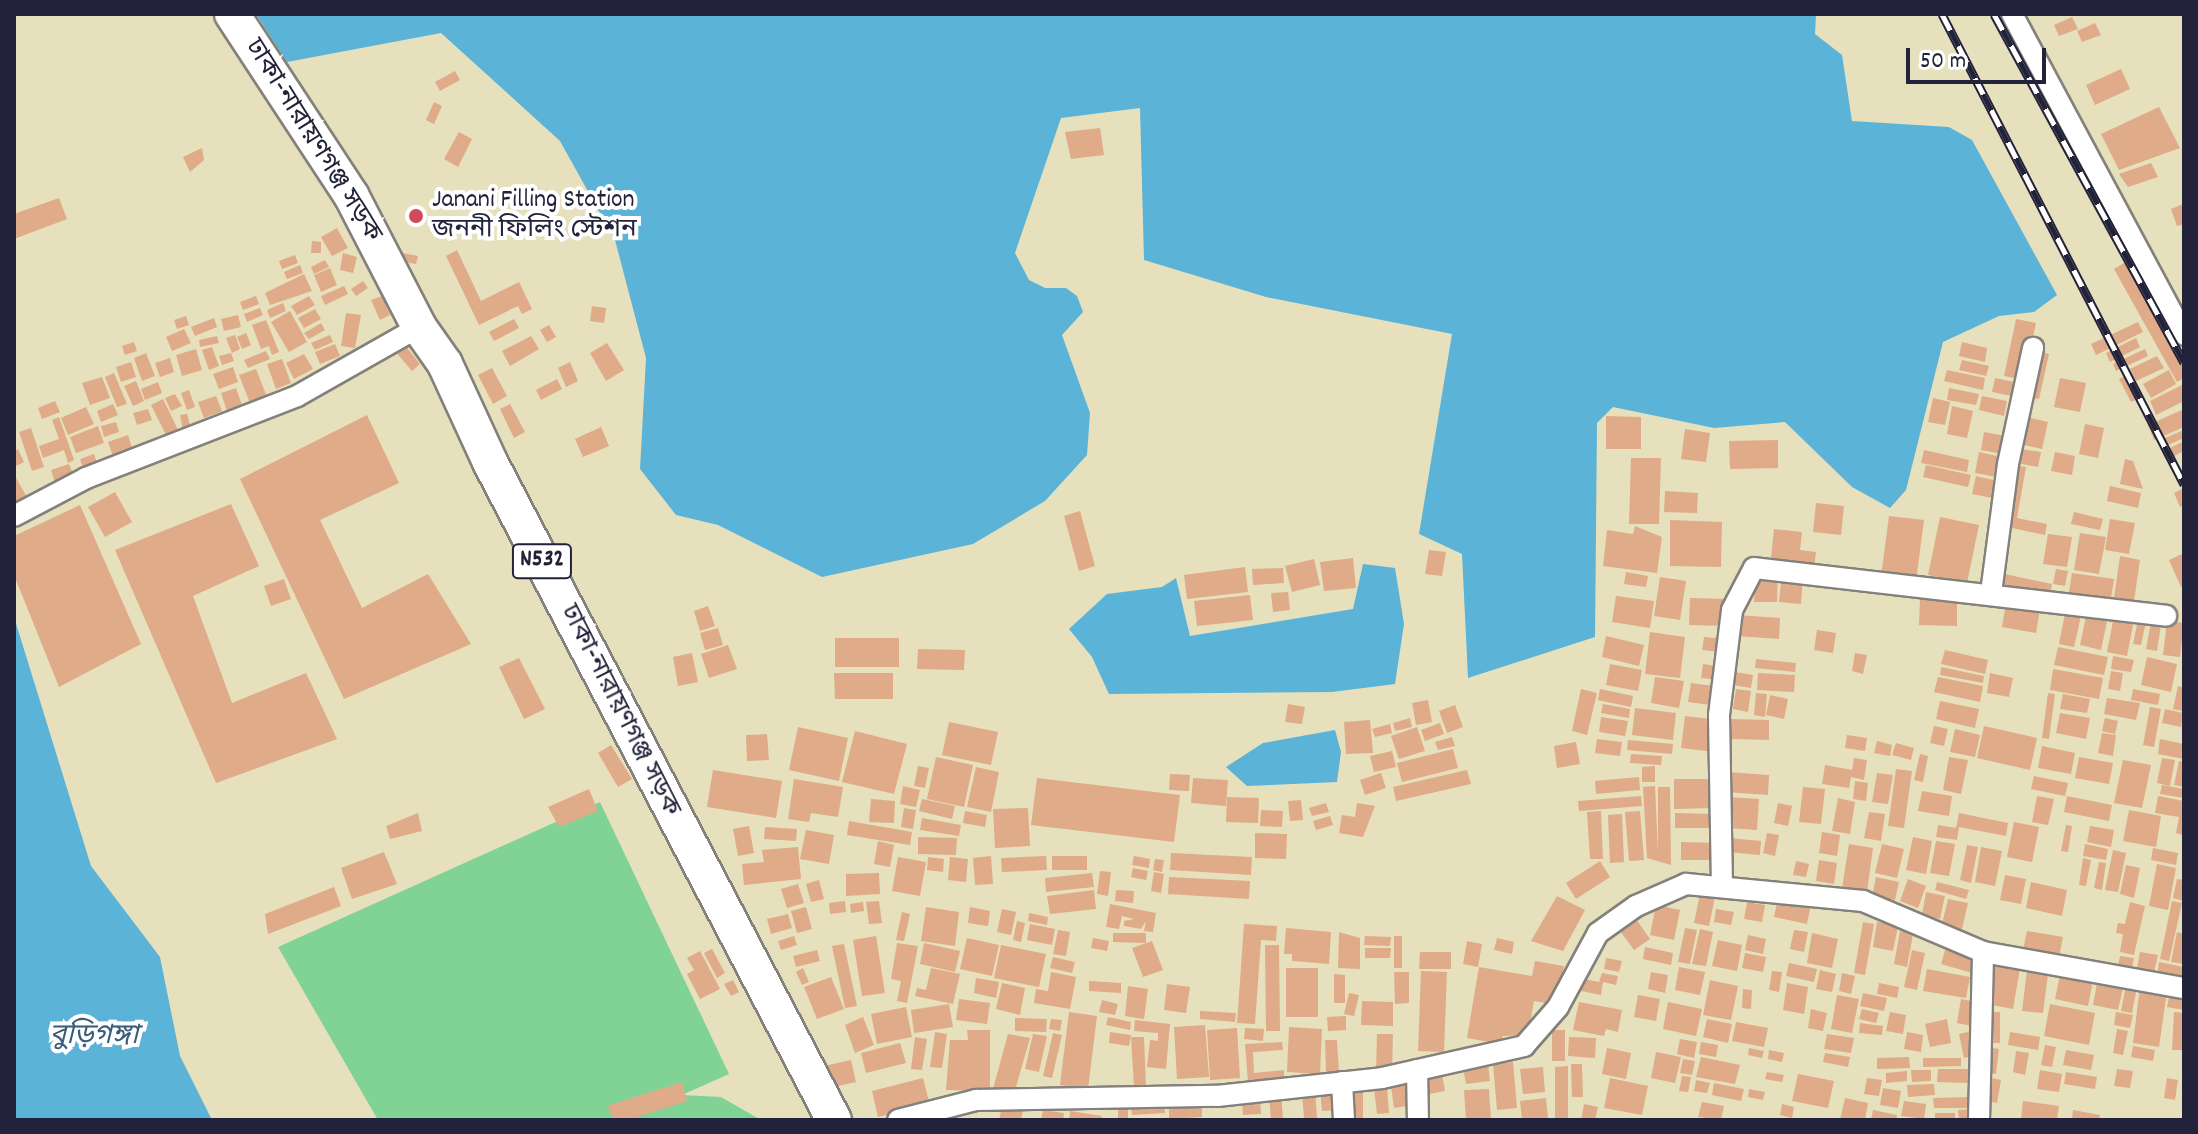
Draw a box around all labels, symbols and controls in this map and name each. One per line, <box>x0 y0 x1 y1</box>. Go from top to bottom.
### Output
scale bar <box>1910 32 2050 82</box>
street label: ঢাকা-নারায়ণগঞ্জ সড়ক <box>237 34 387 248</box>
text: 50 m <box>1920 45 1966 79</box>
place label: Janani Filling Station জননী ফিলিং স্টেশন <box>432 185 637 246</box>
marker: Janani Filling Station জননী ফিলিং স্টেশন <box>407 207 425 225</box>
road number: N532 <box>510 541 574 581</box>
street label: ঢাকা-নারায়ণগঞ্জ সড়ক <box>552 600 686 822</box>
water label: বুড়িগঙ্গা <box>50 1021 138 1055</box>

